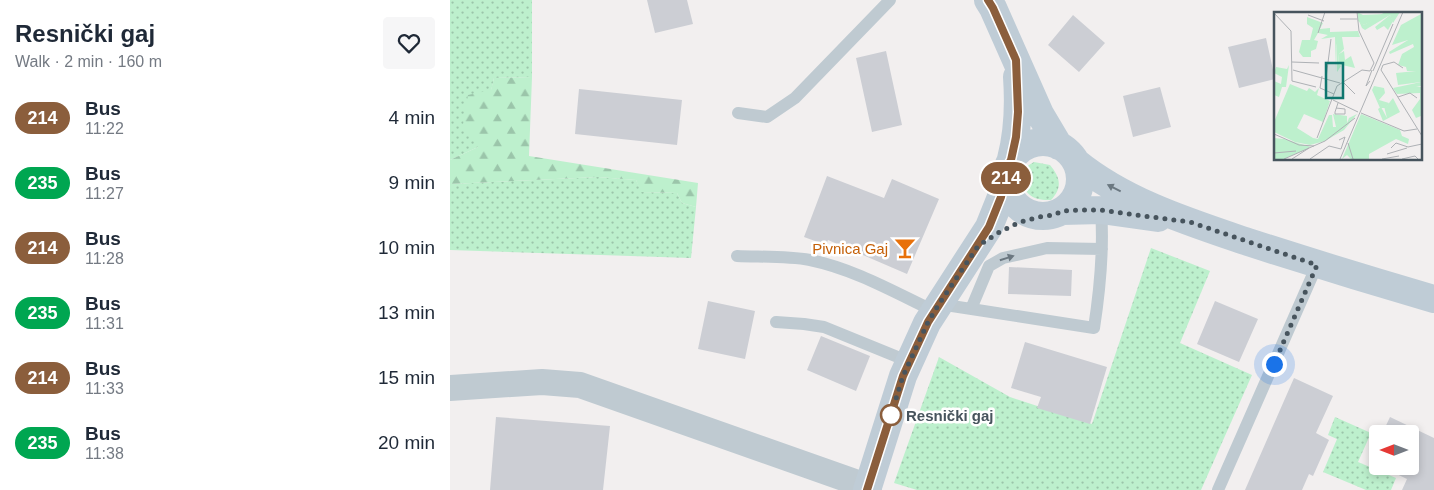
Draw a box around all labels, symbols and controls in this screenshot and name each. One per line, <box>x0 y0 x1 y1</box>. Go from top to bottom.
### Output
inset map <box>1274 12 1422 160</box>
button: heart <box>383 17 435 69</box>
text: Resnički gaj <box>15 20 155 47</box>
text: Walk · 2 min · 160 m <box>15 53 162 70</box>
text: Bus <box>85 98 121 119</box>
text: 4 min <box>389 107 435 128</box>
text: 214 <box>27 108 58 128</box>
text: 11:22 <box>85 120 124 137</box>
line badge: 214 <box>977 162 1035 194</box>
text: Bus <box>85 163 121 184</box>
text: 214 <box>991 168 1021 188</box>
text: 9 min <box>389 172 435 193</box>
text: 235 <box>27 173 58 193</box>
one-way arrow <box>1106 184 1121 192</box>
text: 11:27 <box>85 185 124 202</box>
text: Bus <box>85 228 121 249</box>
bar icon: Pivnica Gaj <box>892 235 918 261</box>
text: 10 min <box>378 237 435 258</box>
text: 214 <box>27 238 58 258</box>
place label: Pivnica Gaj <box>812 240 888 257</box>
text: 11:28 <box>85 250 124 267</box>
one-way arrow <box>999 254 1014 261</box>
text: Bus <box>85 293 121 314</box>
text: 13 min <box>378 302 435 323</box>
text: 235 <box>27 303 58 323</box>
text: 11:31 <box>85 315 124 332</box>
your location <box>1262 352 1287 377</box>
text: Bus <box>85 358 121 379</box>
text: 15 min <box>378 367 435 388</box>
text: 214 <box>27 368 58 388</box>
text: 11:33 <box>85 380 124 397</box>
marker: Resnički gaj <box>880 404 902 426</box>
place label: Resnički gaj <box>906 407 994 424</box>
text: Bus <box>85 423 121 444</box>
north arrow <box>1369 425 1419 475</box>
map controls <box>1369 425 1419 475</box>
text: 20 min <box>378 432 435 453</box>
text: 235 <box>27 433 58 453</box>
text: 11:38 <box>85 445 124 462</box>

